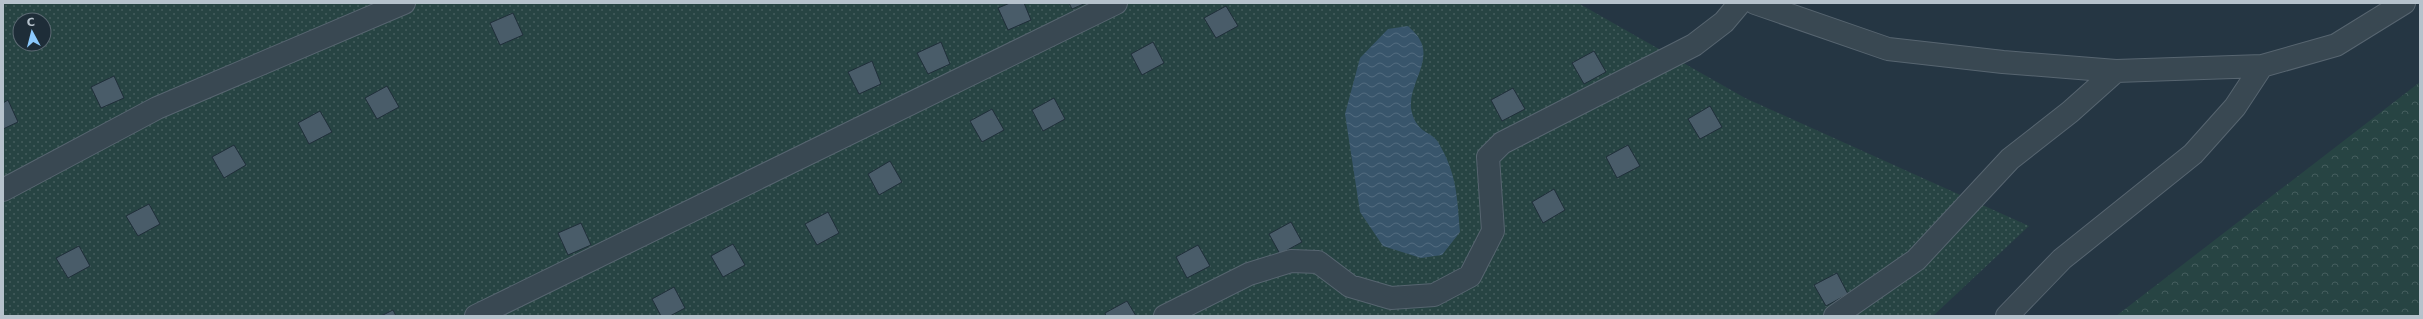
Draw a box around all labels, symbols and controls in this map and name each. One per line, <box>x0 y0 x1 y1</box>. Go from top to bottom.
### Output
north arrow <box>12 12 52 52</box>
text: С <box>26 16 36 30</box>

